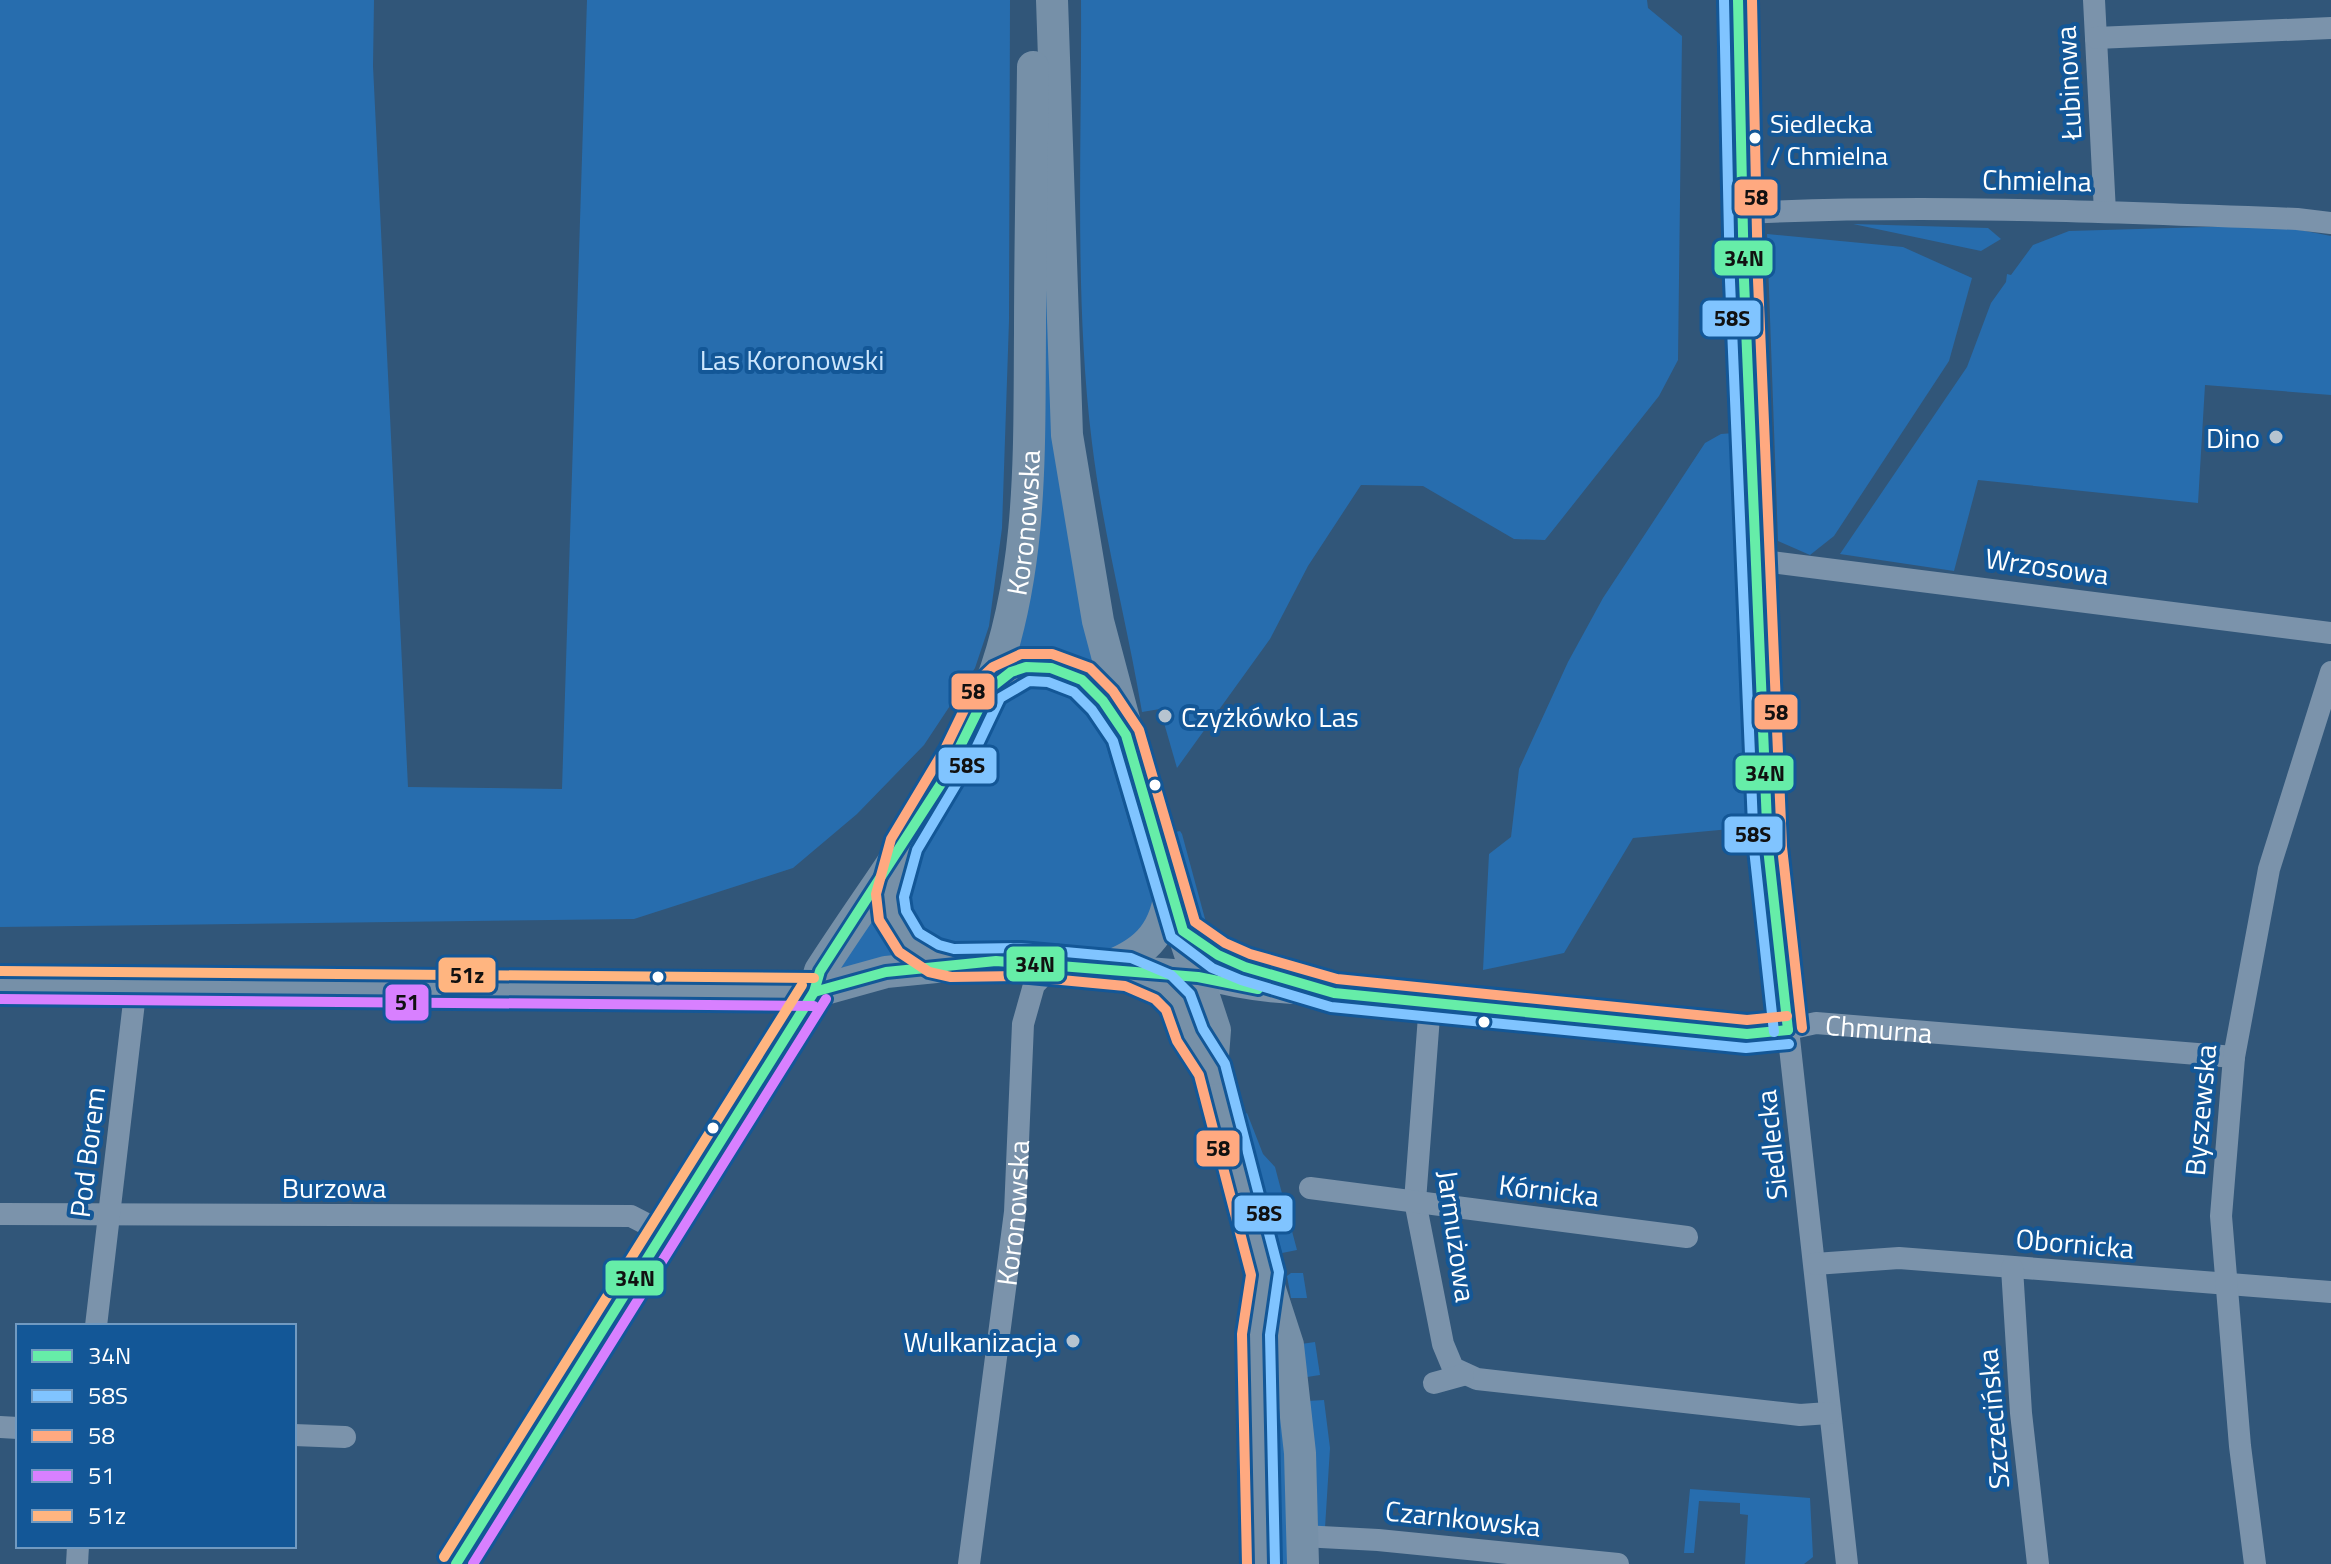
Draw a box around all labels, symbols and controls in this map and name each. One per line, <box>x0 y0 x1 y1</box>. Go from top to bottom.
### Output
street label: Łubinowa <box>2044 25 2093 142</box>
place label: Siedlecka / Chmielna <box>1770 104 1888 175</box>
marker: Siedlecka / Chmielna <box>1747 130 1763 146</box>
street label: Chmielna <box>1982 158 2092 202</box>
line badge: 58 <box>1733 178 1779 217</box>
text: 58 <box>1744 180 1768 214</box>
line badge: 34N <box>1713 239 1774 277</box>
text: 34N <box>1724 241 1764 275</box>
line badge: 58S <box>1701 299 1762 338</box>
text: 58S <box>1714 301 1750 335</box>
park label: Las Koronowski <box>700 338 884 381</box>
place label: Dino <box>2206 416 2260 459</box>
marker: Dino <box>2267 428 2285 446</box>
street label: Koronowska <box>994 449 1050 599</box>
street label: Wrzosowa <box>1982 536 2112 596</box>
line badge: 58 <box>950 672 996 711</box>
text: 58 <box>961 674 985 708</box>
line badge: 58 <box>1753 693 1799 731</box>
place label: Czyżkówko Las <box>1181 695 1359 738</box>
text: 58 <box>1764 695 1788 729</box>
marker: Czyżkówko Las <box>1156 707 1174 725</box>
line badge: 58S <box>937 746 998 785</box>
text: 58S <box>949 748 985 782</box>
line badge: 34N <box>1734 754 1795 792</box>
text: 34N <box>1745 756 1785 790</box>
unlabelled marker <box>1147 777 1163 793</box>
line badge: 58S <box>1723 815 1784 854</box>
text: 58S <box>1735 817 1771 851</box>
line badge: 34N <box>1005 945 1066 983</box>
text: 34N <box>1015 947 1055 981</box>
line badge: 51z <box>437 956 497 994</box>
text: 51z <box>450 958 484 992</box>
unlabelled marker <box>650 969 666 985</box>
line badge: 51 <box>384 983 430 1022</box>
text: 51 <box>395 985 419 1019</box>
street label: Chmurna <box>1824 1002 1934 1054</box>
unlabelled marker <box>1476 1014 1492 1030</box>
street label: Byszewska <box>2173 1043 2227 1177</box>
street label: Pod Borem <box>58 1084 116 1220</box>
street label: Siedlecka <box>1744 1088 1798 1202</box>
unlabelled marker <box>705 1120 721 1136</box>
line badge: 58 <box>1195 1129 1241 1168</box>
text: 58 <box>1206 1131 1230 1165</box>
street label: Koronowska <box>984 1139 1040 1288</box>
street label: Kórnicka <box>1496 1163 1602 1217</box>
street label: Burzowa <box>282 1166 386 1209</box>
street label: Jarmużowa <box>1426 1167 1488 1305</box>
line badge: 58S <box>1233 1194 1294 1233</box>
text: 58S <box>1246 1196 1282 1230</box>
street label: Obornicka <box>2014 1216 2136 1270</box>
line badge: 34N <box>604 1259 665 1297</box>
text: 34N <box>615 1261 655 1295</box>
place label: Wulkanizacja <box>904 1320 1057 1363</box>
legend <box>16 1324 296 1548</box>
marker: Wulkanizacja <box>1064 1332 1082 1350</box>
text: 34N <box>88 1337 131 1373</box>
street label: Szczecińska <box>1965 1347 2021 1491</box>
text: 58S <box>88 1377 128 1413</box>
text: 58 <box>88 1417 115 1453</box>
text: 51 <box>88 1457 115 1493</box>
street label: Czarnkowska <box>1383 1488 1543 1548</box>
text: 51z <box>88 1497 126 1533</box>

